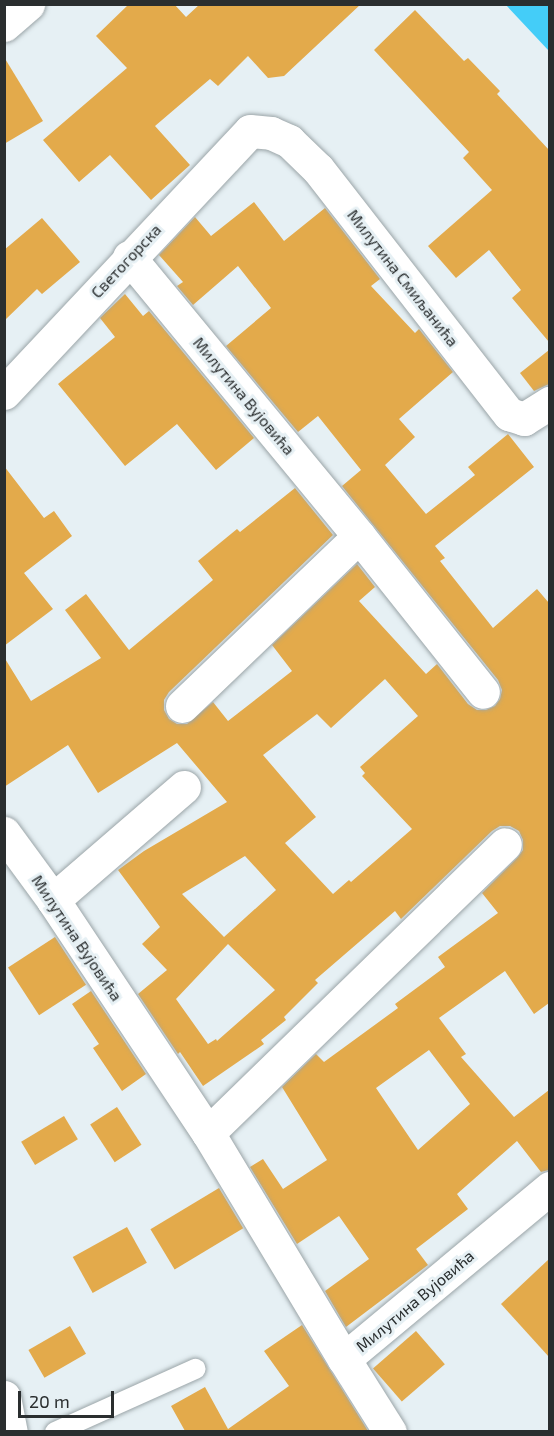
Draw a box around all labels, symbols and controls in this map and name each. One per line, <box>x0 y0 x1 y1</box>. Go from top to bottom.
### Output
street label: Милутина Смиљанића <box>343 206 463 350</box>
street label: Светогорска <box>87 220 165 302</box>
street label: Милутина Вујовића <box>189 333 299 459</box>
street label: Милутина Вујовића <box>28 871 126 1005</box>
street label: Милутина Вујовића <box>352 1246 478 1356</box>
scale bar <box>21 1379 117 1417</box>
text: 20 m <box>29 1390 70 1412</box>

